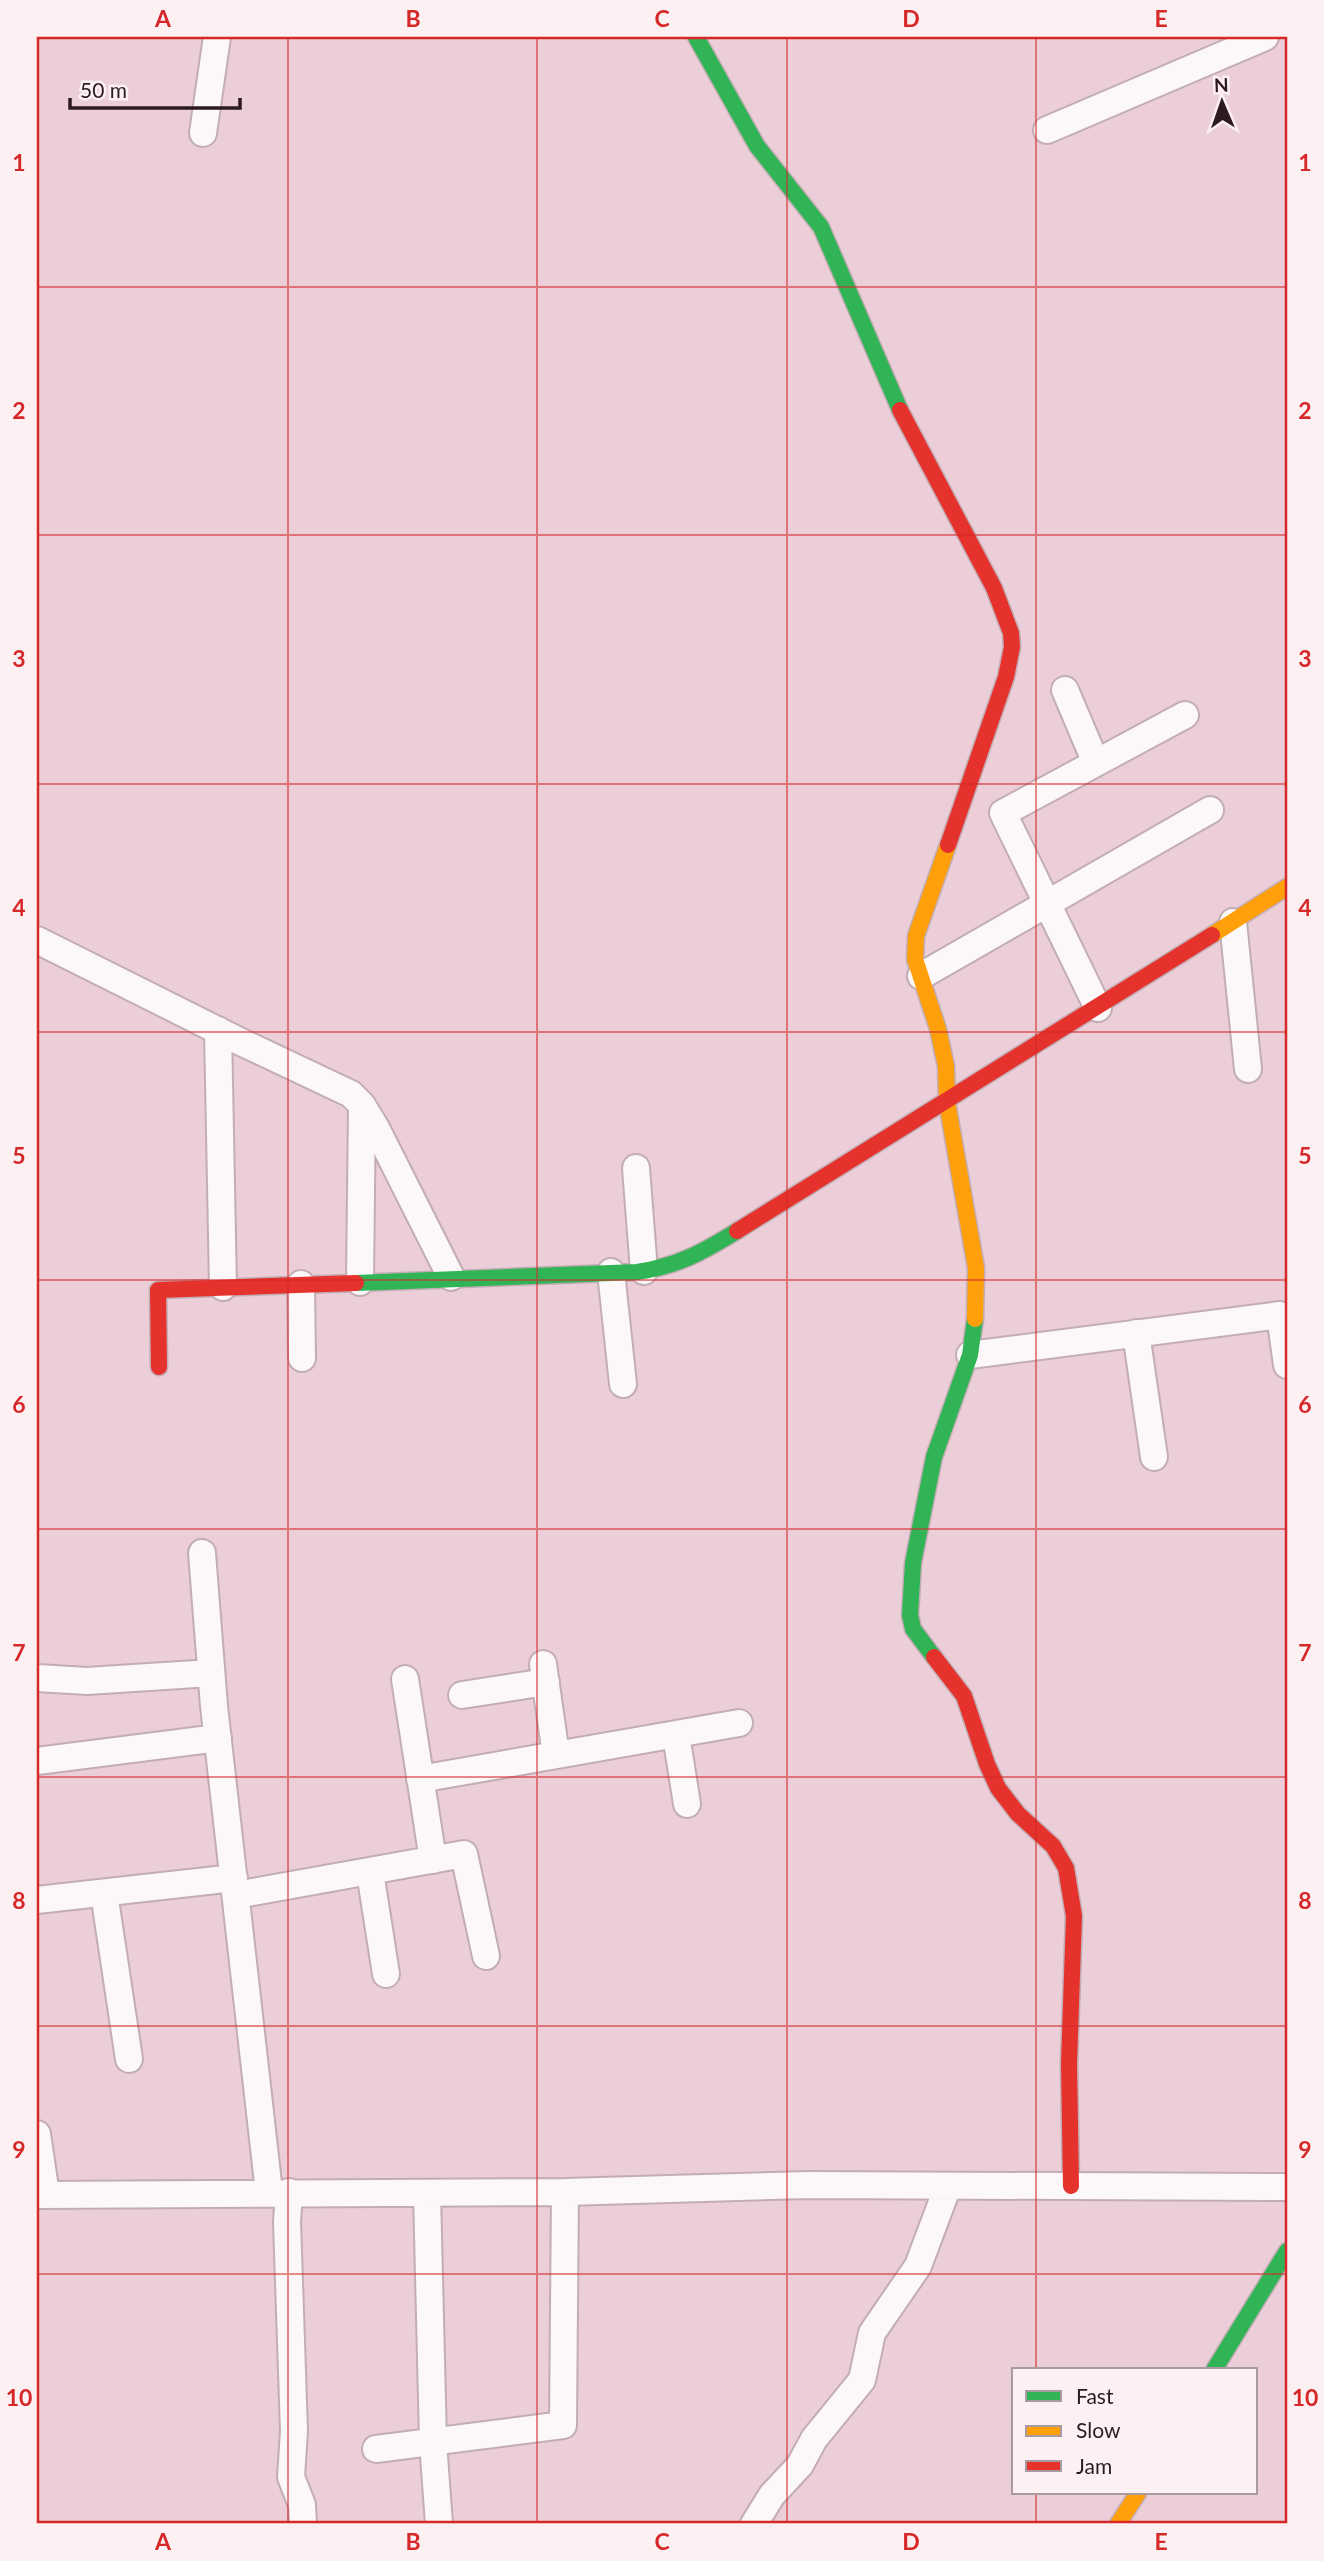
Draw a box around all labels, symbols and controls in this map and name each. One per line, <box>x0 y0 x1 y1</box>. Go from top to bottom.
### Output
text: A <box>154 4 172 32</box>
text: B <box>405 4 421 32</box>
text: C <box>654 4 670 32</box>
text: D <box>902 4 920 32</box>
text: E <box>1154 4 1168 32</box>
scale bar <box>70 66 240 110</box>
north arrow <box>1188 66 1258 136</box>
text: N <box>1214 73 1229 96</box>
text: 50 m <box>80 77 127 102</box>
text: 1 <box>12 148 26 176</box>
text: 1 <box>1298 148 1312 176</box>
text: 2 <box>12 396 26 424</box>
text: 2 <box>1298 396 1312 424</box>
text: 3 <box>12 644 26 672</box>
text: 3 <box>1298 644 1312 672</box>
text: 4 <box>12 893 26 921</box>
text: 4 <box>1298 893 1312 921</box>
text: 5 <box>12 1141 26 1169</box>
text: 5 <box>1298 1141 1312 1169</box>
text: 6 <box>12 1390 26 1418</box>
text: 6 <box>1298 1390 1312 1418</box>
text: 7 <box>12 1638 26 1666</box>
text: 7 <box>1298 1638 1312 1666</box>
text: 8 <box>12 1886 26 1914</box>
text: 8 <box>1298 1886 1312 1914</box>
text: 9 <box>12 2135 26 2163</box>
text: 9 <box>1298 2135 1312 2163</box>
legend <box>1012 2368 1258 2494</box>
text: 10 <box>6 2383 32 2411</box>
text: Fast <box>1076 2383 1114 2408</box>
text: 10 <box>1292 2383 1318 2411</box>
text: Slow <box>1076 2417 1121 2442</box>
text: Jam <box>1076 2453 1112 2478</box>
text: A <box>154 2527 172 2555</box>
text: B <box>405 2527 421 2555</box>
text: C <box>654 2527 670 2555</box>
text: D <box>902 2527 920 2555</box>
text: E <box>1154 2527 1168 2555</box>

